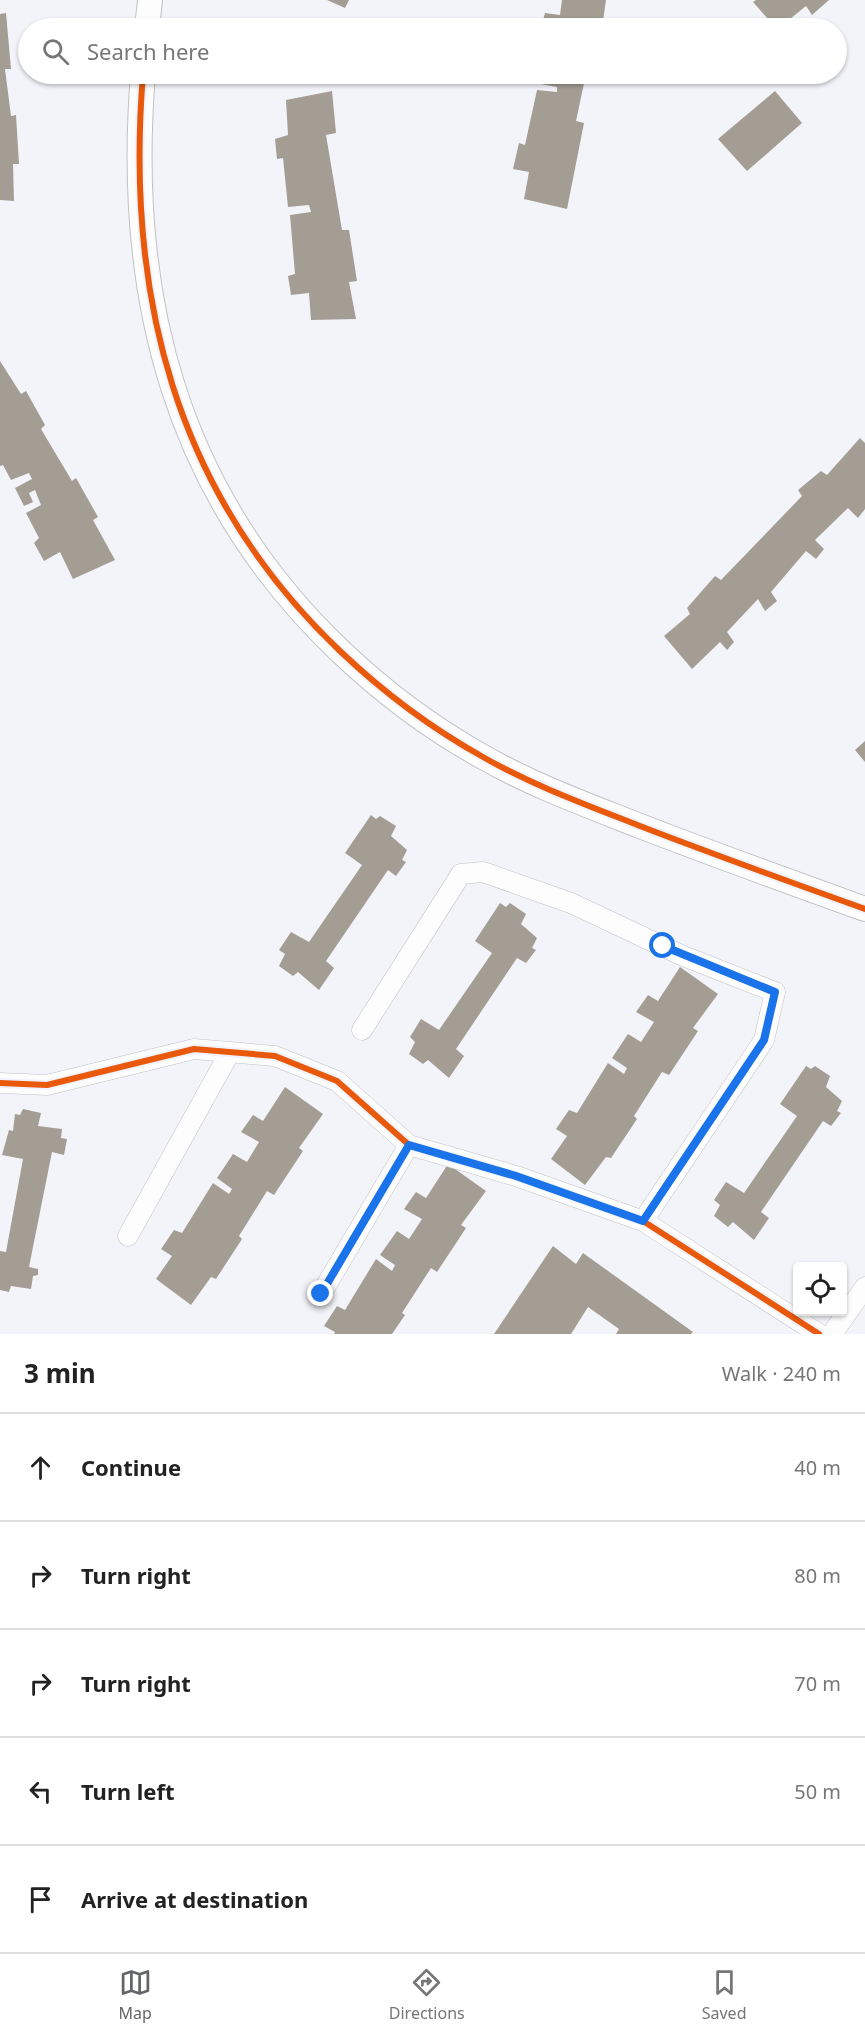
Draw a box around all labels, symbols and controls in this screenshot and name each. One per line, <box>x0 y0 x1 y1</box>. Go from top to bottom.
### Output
search box <box>18 18 847 84</box>
icon: search <box>39 35 72 68</box>
text: Search here <box>87 36 209 66</box>
route start <box>649 932 675 958</box>
map controls <box>793 1262 847 1316</box>
button: locate <box>793 1262 847 1316</box>
route end <box>307 1280 333 1306</box>
text: 3 min <box>24 1355 96 1391</box>
text: Walk · 240 m <box>722 1360 841 1387</box>
icon: ahead <box>24 1451 57 1484</box>
text: Continue <box>81 1452 181 1482</box>
text: 40 m <box>794 1454 841 1481</box>
icon: right <box>24 1559 57 1592</box>
text: Turn right <box>81 1560 191 1590</box>
text: 80 m <box>794 1562 841 1589</box>
icon: right <box>24 1667 57 1700</box>
text: Turn right <box>81 1668 191 1698</box>
text: 70 m <box>794 1670 841 1697</box>
icon: left <box>24 1775 57 1808</box>
text: Turn left <box>81 1776 175 1806</box>
text: 50 m <box>794 1778 841 1805</box>
icon: arrive <box>24 1883 57 1916</box>
text: Arrive at destination <box>81 1884 308 1914</box>
tab: Map <box>118 1966 152 2024</box>
tab: Directions <box>389 1966 465 2024</box>
tab: Saved <box>702 1966 746 2024</box>

